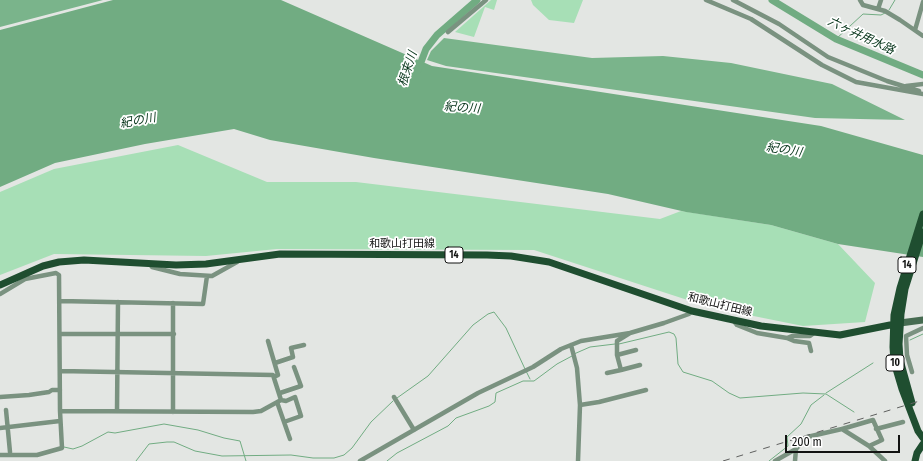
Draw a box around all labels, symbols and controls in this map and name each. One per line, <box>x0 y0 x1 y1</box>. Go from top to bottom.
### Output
water label: 六ヶ井用水路 <box>825 14 897 58</box>
water label: 根来川 <box>396 50 420 88</box>
water label: 紀の川 <box>444 100 480 116</box>
water label: 紀の川 <box>119 111 157 131</box>
water label: 紀の川 <box>765 140 803 160</box>
street label: 和歌山打田線 <box>369 237 435 251</box>
road number: 14 <box>445 247 463 263</box>
road number: 14 <box>898 257 916 273</box>
street label: 和歌山打田線 <box>686 291 754 319</box>
road number: 10 <box>886 355 904 371</box>
scale bar <box>787 427 902 453</box>
text: 200 m <box>792 435 822 449</box>

